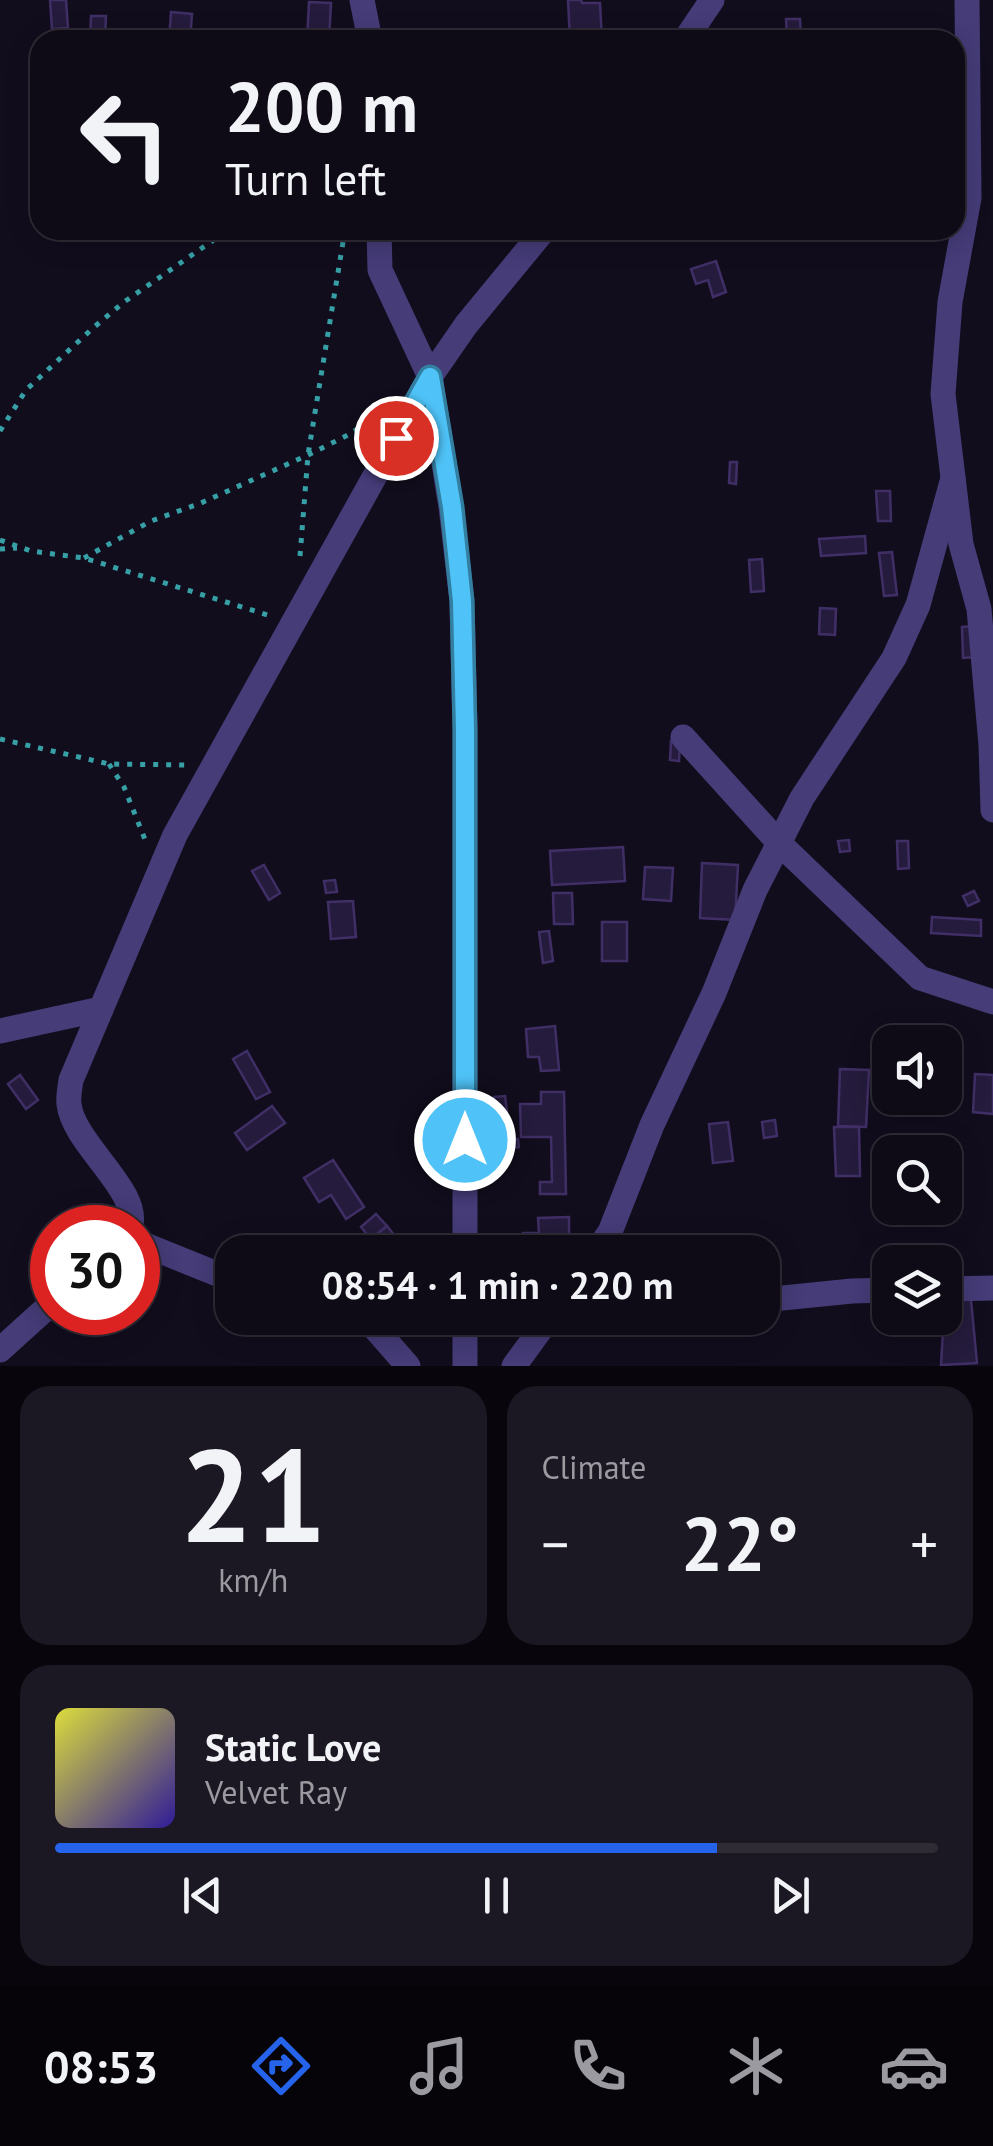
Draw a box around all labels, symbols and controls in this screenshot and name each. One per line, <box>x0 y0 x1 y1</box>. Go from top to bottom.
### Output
text: 200 m <box>225 61 418 151</box>
icon: left <box>60 70 190 200</box>
text: Turn left <box>225 149 386 207</box>
pin <box>354 396 439 481</box>
icon: arrive <box>369 411 424 466</box>
map controls <box>872 1025 962 1335</box>
button: sound <box>872 1025 962 1115</box>
position arrow <box>413 1088 517 1192</box>
button: search <box>872 1135 962 1225</box>
speed limit sign: 30 <box>30 1205 160 1335</box>
button: layers <box>872 1245 962 1335</box>
text: 08:54 · 1 min · 220 m <box>322 1260 673 1309</box>
text: 21 <box>180 1410 327 1578</box>
text: Climate <box>542 1446 646 1488</box>
text: 22° <box>681 1495 799 1592</box>
text: − <box>542 1508 569 1579</box>
text: + <box>910 1508 938 1579</box>
text: km/h <box>218 1559 288 1601</box>
text: Static Love <box>205 1722 381 1771</box>
text: Velvet Ray <box>205 1771 347 1813</box>
icon: previous <box>175 1868 230 1923</box>
icon: pause <box>469 1868 524 1923</box>
icon: next <box>763 1868 818 1923</box>
icon: directions <box>246 2031 316 2101</box>
icon: music <box>404 2031 474 2101</box>
icon: phone <box>563 2031 633 2101</box>
icon: climate <box>721 2031 791 2101</box>
icon: car <box>879 2031 949 2101</box>
text: 08:53 <box>44 2037 158 2095</box>

